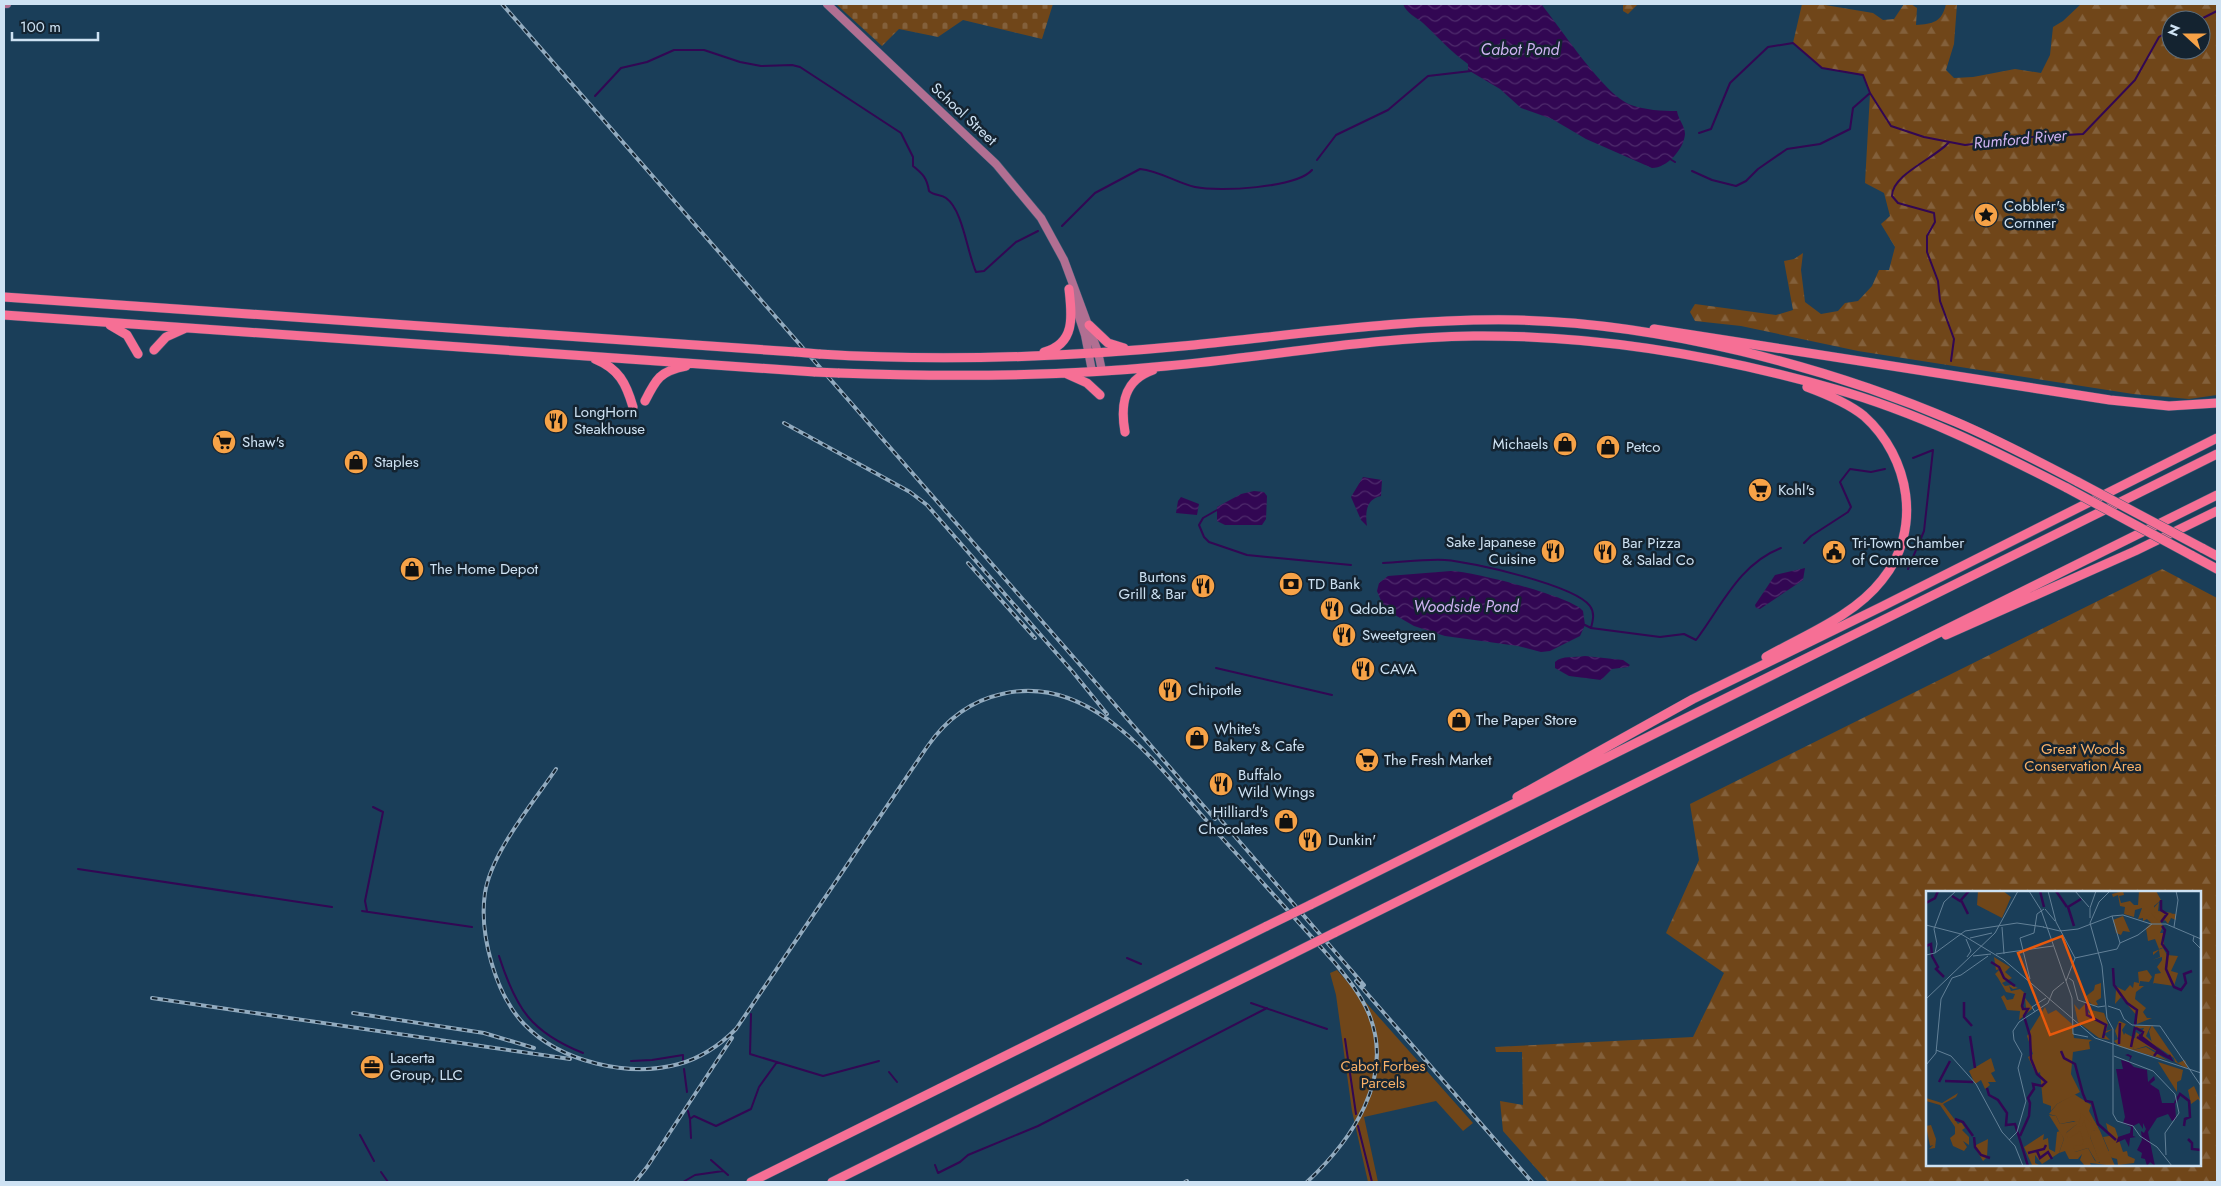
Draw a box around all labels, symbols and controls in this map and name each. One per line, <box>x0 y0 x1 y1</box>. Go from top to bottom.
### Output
scale bar <box>12 10 99 42</box>
north arrow <box>2161 10 2211 60</box>
text: 100 m <box>20 16 61 38</box>
text: N <box>2163 22 2185 39</box>
water label: Cabot Pond <box>1481 38 1561 61</box>
street label: School Street <box>926 78 1002 151</box>
water label: Rumford River <box>1972 123 2069 155</box>
place label: Cobbler's Cornner <box>2004 195 2065 234</box>
place icon: Cobbler's Cornner <box>1973 202 1999 228</box>
place label: LongHorn Steakhouse <box>574 401 645 440</box>
restaurant icon: LongHorn Steakhouse <box>543 408 569 434</box>
supermarket icon: Shaw's <box>211 429 237 455</box>
place label: Shaw's <box>242 431 284 453</box>
shop icon: Michaels <box>1552 431 1578 457</box>
place label: Michaels <box>1492 433 1548 455</box>
shop icon: Petco <box>1595 434 1621 460</box>
place label: Petco <box>1626 436 1660 458</box>
shop icon: Staples <box>343 449 369 475</box>
place label: Staples <box>374 451 419 473</box>
supermarket icon: Kohl's <box>1747 477 1773 503</box>
place label: Kohl's <box>1778 479 1814 501</box>
place label: Sake Japanese Cuisine <box>1446 531 1536 570</box>
place label: Bar Pizza & Salad Co <box>1622 532 1694 571</box>
place label: Tri-Town Chamber of Commerce <box>1852 532 1965 571</box>
restaurant icon: Sake Japanese Cuisine <box>1540 538 1566 564</box>
restaurant icon: Bar Pizza & Salad Co <box>1592 539 1618 565</box>
public building icon: Tri-Town Chamber of Commerce <box>1821 539 1847 565</box>
shop icon: The Home Depot <box>399 556 425 582</box>
place label: The Home Depot <box>430 558 539 580</box>
place label: Burtons Grill & Bar <box>1119 566 1187 605</box>
bank icon: TD Bank <box>1278 571 1304 597</box>
restaurant icon: Burtons Grill & Bar <box>1190 573 1216 599</box>
place label: TD Bank <box>1308 573 1360 595</box>
water label: Woodside Pond <box>1413 595 1520 618</box>
restaurant icon: Qdoba <box>1319 596 1345 622</box>
place label: Qdoba <box>1350 598 1394 620</box>
restaurant icon: Sweetgreen <box>1331 622 1357 648</box>
place label: Sweetgreen <box>1362 624 1436 646</box>
restaurant icon: CAVA <box>1350 656 1376 682</box>
place label: CAVA <box>1380 658 1417 680</box>
restaurant icon: Chipotle <box>1157 677 1183 703</box>
place label: Chipotle <box>1188 679 1242 701</box>
shop icon: The Paper Store <box>1446 707 1472 733</box>
place label: The Paper Store <box>1476 709 1577 731</box>
place label: White's Bakery & Cafe <box>1214 718 1305 757</box>
shop icon: White's Bakery & Cafe <box>1184 725 1210 751</box>
park label: Great Woods Conservation Area <box>2024 738 2142 777</box>
supermarket icon: The Fresh Market <box>1354 747 1380 773</box>
place label: The Fresh Market <box>1384 749 1492 771</box>
place label: Buffalo Wild Wings <box>1238 764 1314 803</box>
restaurant icon: Buffalo Wild Wings <box>1208 771 1234 797</box>
place label: Hilliard's Chocolates <box>1198 801 1268 840</box>
shop icon: Hilliard's Chocolates <box>1273 808 1299 834</box>
restaurant icon: Dunkin' <box>1297 827 1323 853</box>
place label: Dunkin' <box>1328 829 1376 851</box>
inset map <box>1926 891 2201 1166</box>
place label: Lacerta Group, LLC <box>390 1047 463 1086</box>
office icon: Lacerta Group, LLC <box>359 1054 385 1080</box>
park label: Cabot Forbes Parcels <box>1340 1055 1426 1094</box>

